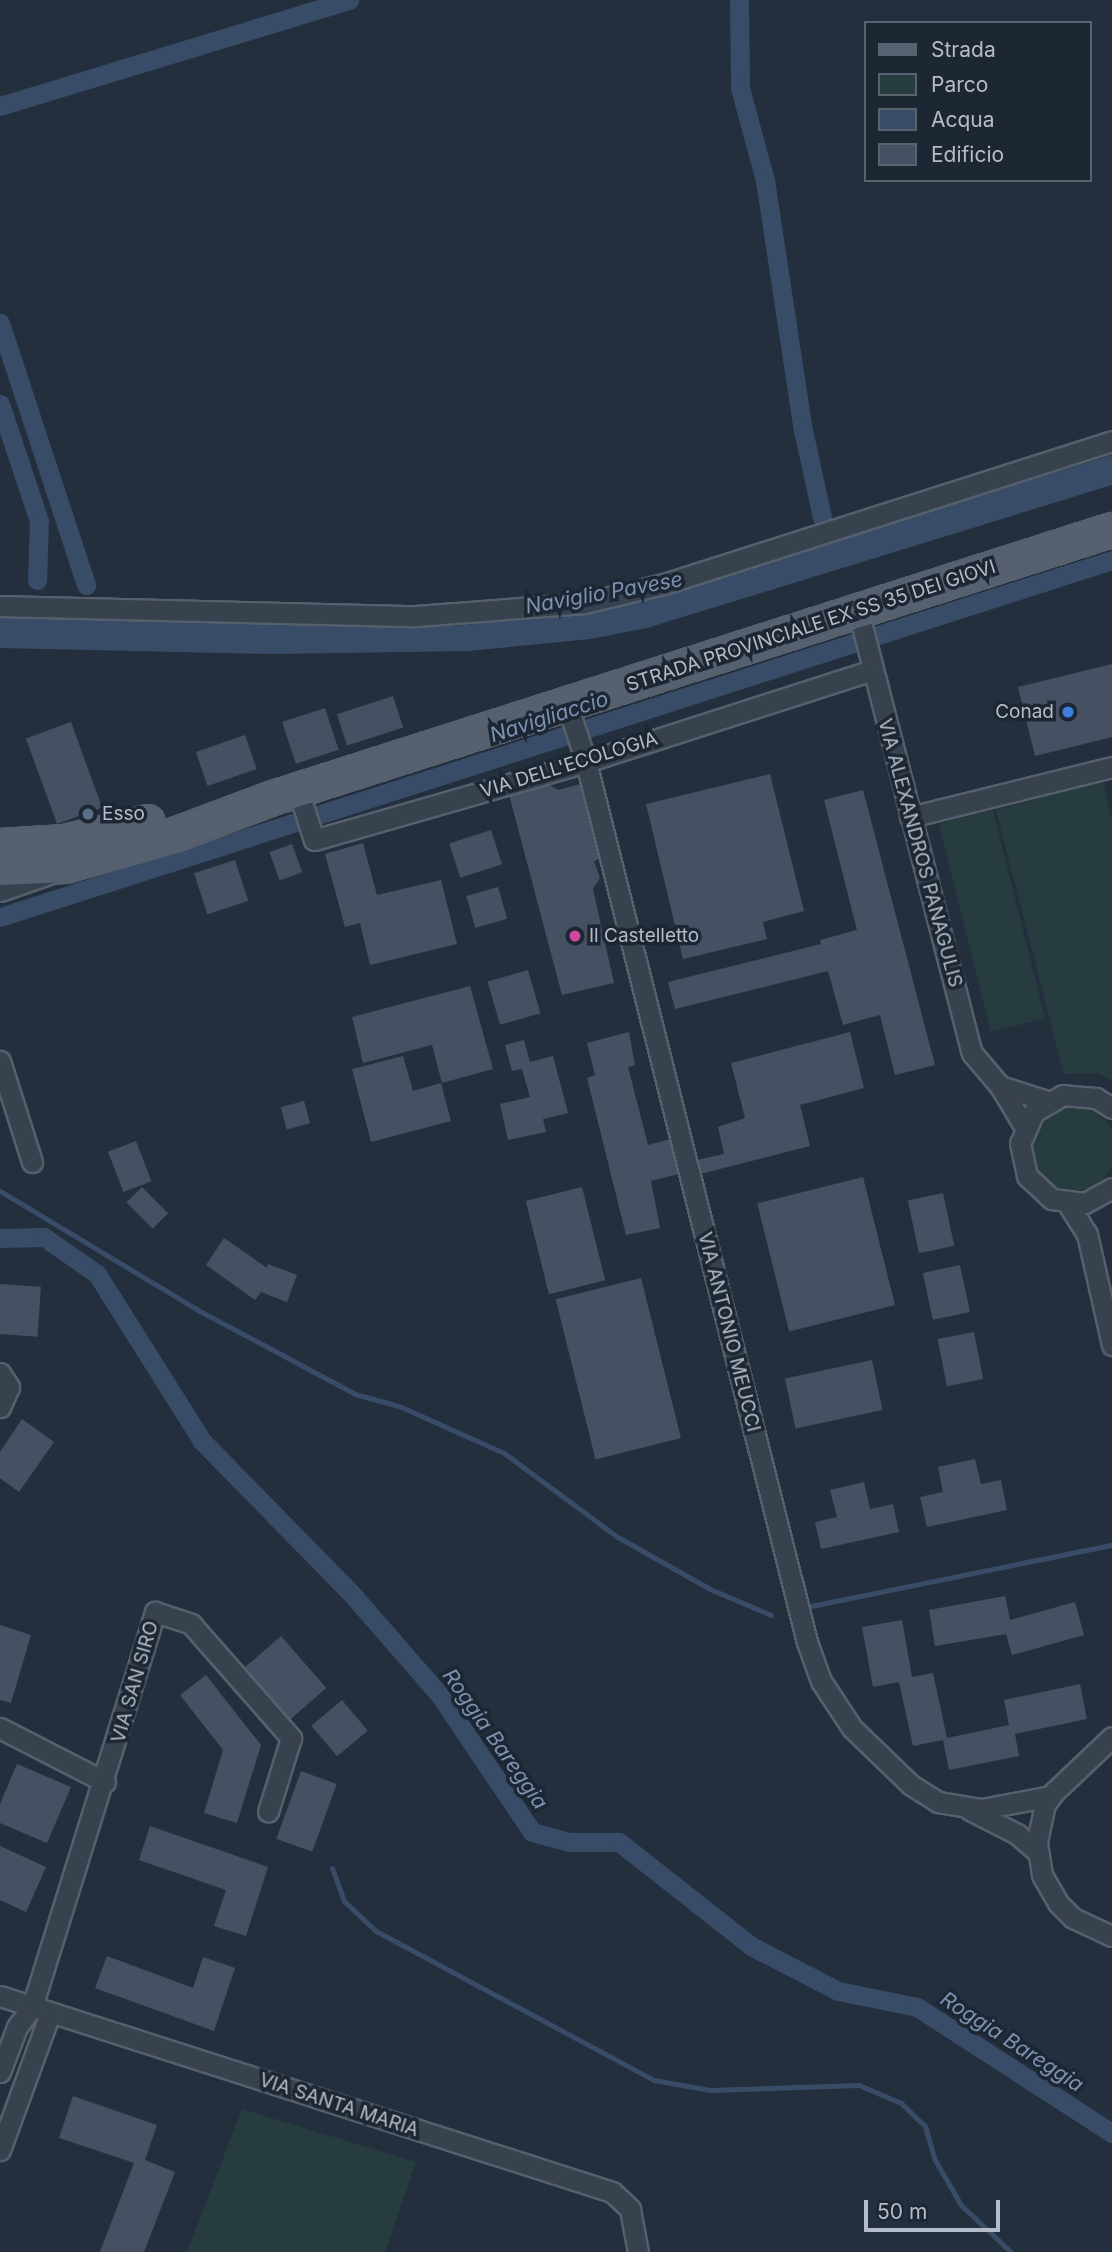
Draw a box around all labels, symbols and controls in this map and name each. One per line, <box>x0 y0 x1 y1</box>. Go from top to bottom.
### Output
legend <box>864 21 1091 182</box>
text: Strada <box>931 37 996 62</box>
text: Parco <box>931 72 988 97</box>
text: Acqua <box>931 107 995 132</box>
text: Edificio <box>931 142 1004 167</box>
street label: STRADA PROVINCIALE EX SS 35 DEI GIOVI <box>624 555 998 697</box>
water label: Naviglio Pavese <box>523 567 685 619</box>
water label: Navigliaccio <box>487 686 611 748</box>
place label: Conad <box>995 701 1054 723</box>
marker: Conad <box>1060 704 1076 720</box>
street label: VIA ALEXANDROS PANAGULIS <box>873 716 967 990</box>
street label: VIA DELL'ECOLOGIA <box>478 727 660 803</box>
place label: Esso <box>102 803 145 825</box>
marker: Esso <box>80 806 96 822</box>
place label: Il Castelletto <box>589 925 699 947</box>
marker: Il Castelletto <box>567 928 583 944</box>
street label: VIA ANTONIO MEUCCI <box>693 1230 765 1434</box>
street label: VIA SAN SIRO <box>107 1618 163 1746</box>
water label: Roggia Bareggia <box>437 1664 553 1814</box>
water label: Roggia Bareggia <box>936 1986 1088 2098</box>
street label: VIA SANTA MARIA <box>256 2068 422 2142</box>
scale bar <box>867 2186 1004 2230</box>
text: 50 m <box>877 2199 927 2224</box>

